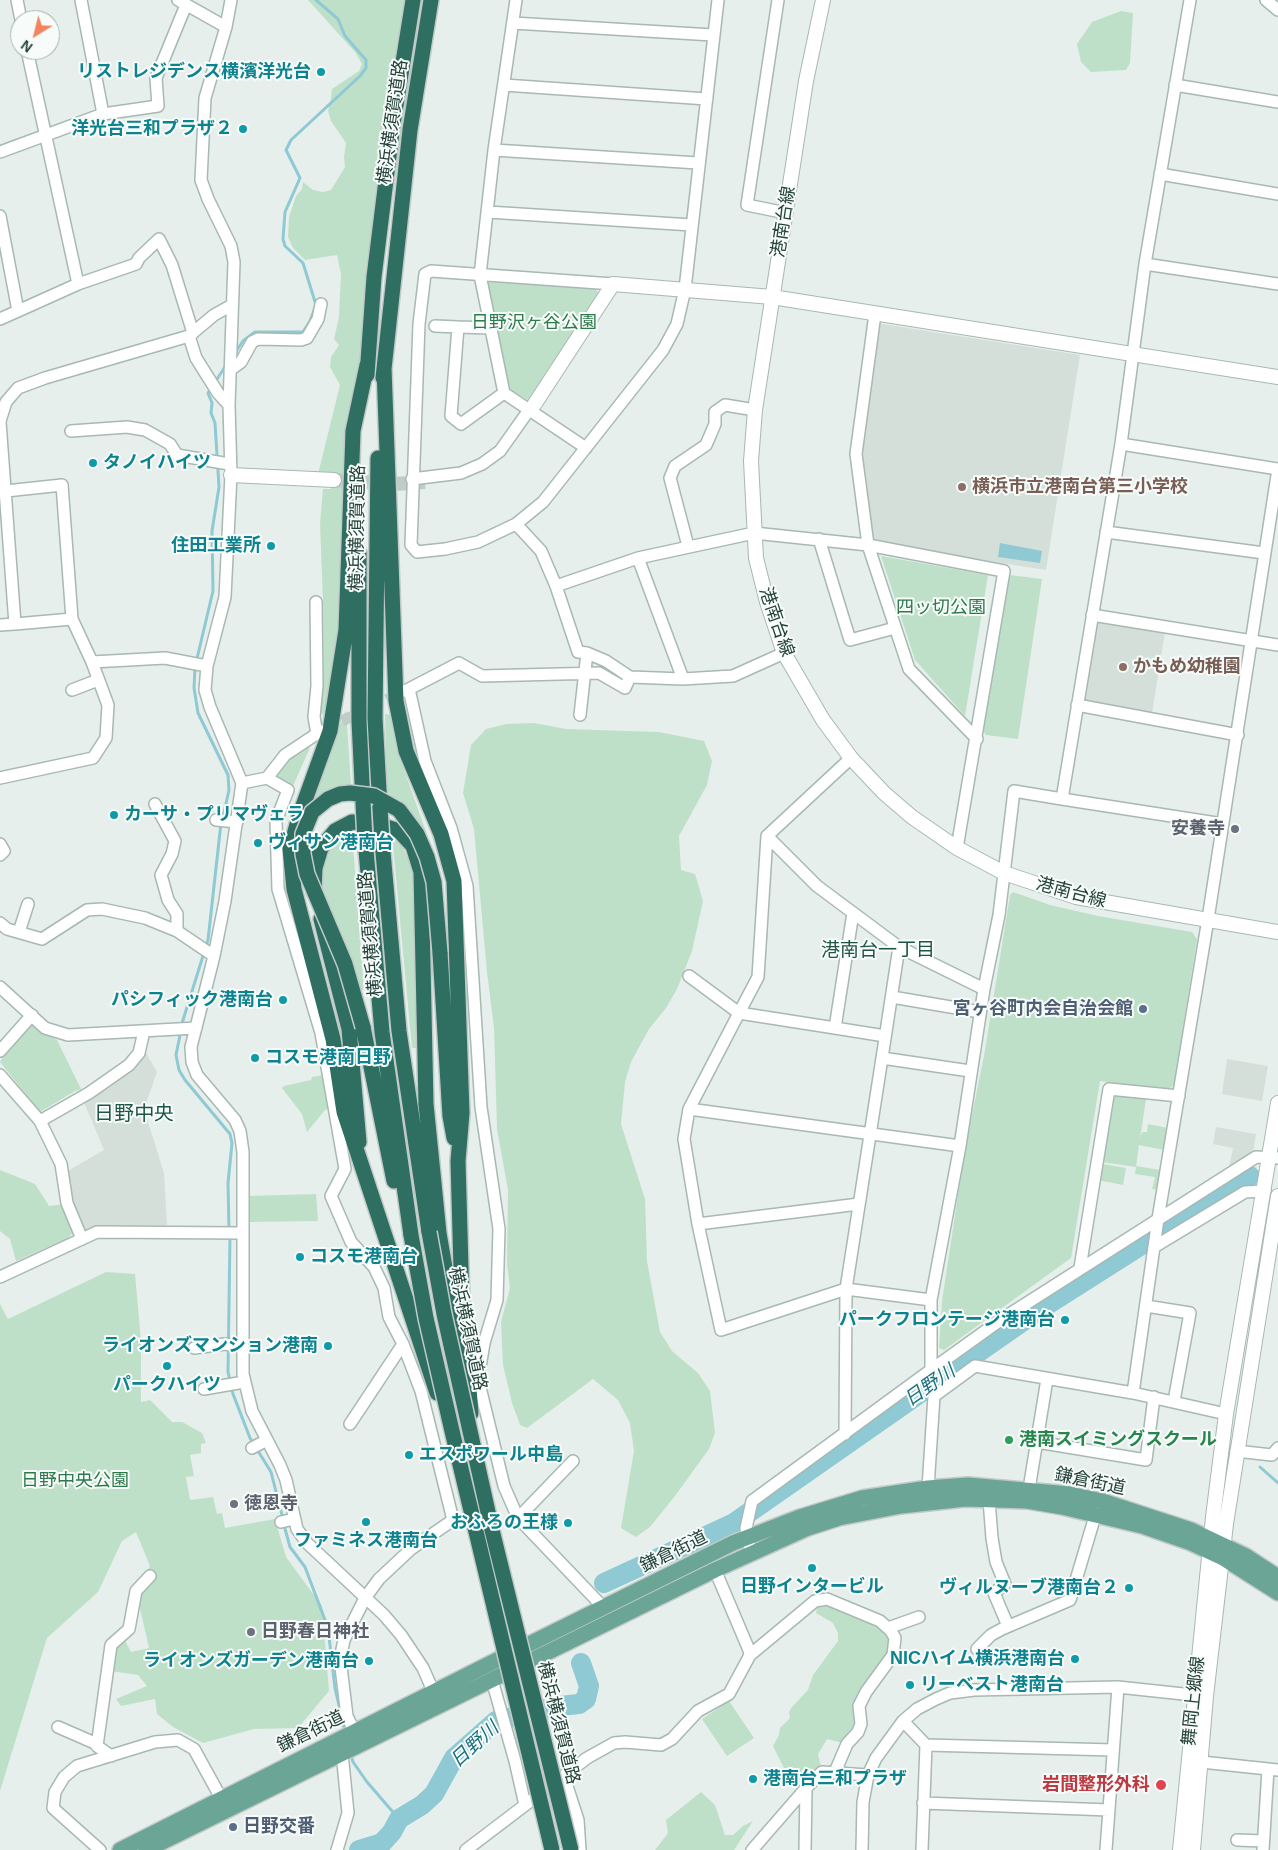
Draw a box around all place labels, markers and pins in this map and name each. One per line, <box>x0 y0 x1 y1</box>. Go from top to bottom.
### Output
place label: リストレジデンス横濱洋光台 <box>77 61 311 83</box>
marker: リストレジデンス横濱洋光台 <box>315 66 327 78</box>
place label: 洋光台三和プラザ２ <box>71 118 233 140</box>
marker: 洋光台三和プラザ２ <box>237 123 249 135</box>
place label: タノイハイツ <box>103 452 211 474</box>
marker: タノイハイツ <box>87 457 99 469</box>
place label: 横浜市立港南台第三小学校 <box>972 476 1188 498</box>
marker: 横浜市立港南台第三小学校 <box>956 481 968 493</box>
place label: 住田工業所 <box>171 535 261 557</box>
marker: 住田工業所 <box>265 540 277 552</box>
place label: かもめ幼稚園 <box>1133 656 1241 678</box>
marker: かもめ幼稚園 <box>1117 661 1129 673</box>
place label: カーサ・プリマヴェラ <box>124 804 304 826</box>
marker: カーサ・プリマヴェラ <box>108 809 120 821</box>
place label: 安養寺 <box>1171 818 1225 840</box>
marker: 安養寺 <box>1229 823 1241 835</box>
place label: ヴィサン港南台 <box>268 832 394 854</box>
marker: ヴィサン港南台 <box>252 837 264 849</box>
place label: パシフィック港南台 <box>111 989 273 1011</box>
marker: パシフィック港南台 <box>277 994 289 1006</box>
place label: 宮ヶ谷町内会自治会館 <box>953 998 1133 1020</box>
marker: 宮ヶ谷町内会自治会館 <box>1137 1003 1149 1015</box>
place label: コスモ港南日野 <box>265 1047 391 1069</box>
marker: コスモ港南日野 <box>249 1052 261 1064</box>
place label: コスモ港南台 <box>310 1246 418 1268</box>
marker: コスモ港南台 <box>294 1251 306 1263</box>
place label: パークフロンテージ港南台 <box>839 1309 1055 1331</box>
marker: パークフロンテージ港南台 <box>1059 1314 1071 1326</box>
place label: ライオンズマンション港南 <box>102 1335 318 1357</box>
marker: ライオンズマンション港南 <box>322 1340 334 1352</box>
marker: パークハイツ <box>161 1360 173 1372</box>
place label: パークハイツ <box>113 1374 221 1396</box>
place label: 港南スイミングスクール <box>1019 1429 1217 1451</box>
marker: 港南スイミングスクール <box>1003 1434 1015 1446</box>
place label: エスポワール中島 <box>419 1444 563 1466</box>
marker: エスポワール中島 <box>403 1449 415 1461</box>
place label: 徳恩寺 <box>244 1493 298 1515</box>
marker: 徳恩寺 <box>228 1498 240 1510</box>
place label: おふろの王様 <box>450 1512 558 1534</box>
marker: ファミネス港南台 <box>360 1516 372 1528</box>
marker: おふろの王様 <box>562 1517 574 1529</box>
place label: ファミネス港南台 <box>294 1530 438 1552</box>
marker: 日野インタービル <box>806 1562 818 1574</box>
place label: 日野インタービル <box>740 1576 884 1598</box>
place label: ヴィルヌーブ港南台２ <box>939 1577 1119 1599</box>
marker: ヴィルヌーブ港南台２ <box>1123 1582 1135 1594</box>
place label: 日野春日神社 <box>261 1621 369 1643</box>
marker: 日野春日神社 <box>245 1626 257 1638</box>
place label: NICハイム横浜港南台 <box>890 1648 1065 1670</box>
place label: ライオンズガーデン港南台 <box>143 1650 359 1672</box>
marker: NICハイム横浜港南台 <box>1069 1653 1081 1665</box>
marker: ライオンズガーデン港南台 <box>363 1655 375 1667</box>
place label: リーベスト港南台 <box>920 1674 1064 1696</box>
marker: リーベスト港南台 <box>904 1679 916 1691</box>
place label: 港南台三和プラザ <box>763 1768 907 1790</box>
marker: 港南台三和プラザ <box>747 1773 759 1785</box>
place label: 岩間整形外科 <box>1042 1774 1150 1796</box>
marker: 岩間整形外科 <box>1154 1778 1168 1792</box>
place label: 日野交番 <box>243 1816 315 1838</box>
marker: 日野交番 <box>227 1821 239 1833</box>

